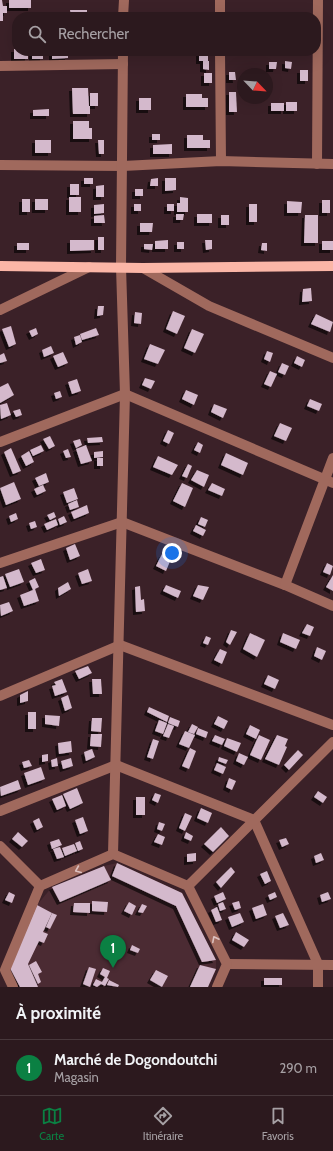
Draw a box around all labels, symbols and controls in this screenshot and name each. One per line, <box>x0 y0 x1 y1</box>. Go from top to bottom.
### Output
search box <box>12 12 321 56</box>
icon: search <box>26 23 48 45</box>
text: Rechercher <box>58 25 129 43</box>
north arrow <box>237 68 273 104</box>
your location <box>162 543 182 563</box>
one-way arrow <box>74 865 81 873</box>
pin: 1 <box>100 935 126 968</box>
one-way arrow <box>212 936 220 943</box>
text: À proximité <box>16 1003 101 1023</box>
text: Marché de Dogondoutchi <box>54 1051 217 1069</box>
text: 1 <box>27 1060 31 1076</box>
text: 290 m <box>279 1060 317 1076</box>
text: Magasin <box>54 1069 99 1085</box>
tab: Carte <box>39 1105 64 1143</box>
tab: Itinéraire <box>143 1105 183 1143</box>
tab: Favoris <box>262 1105 294 1143</box>

